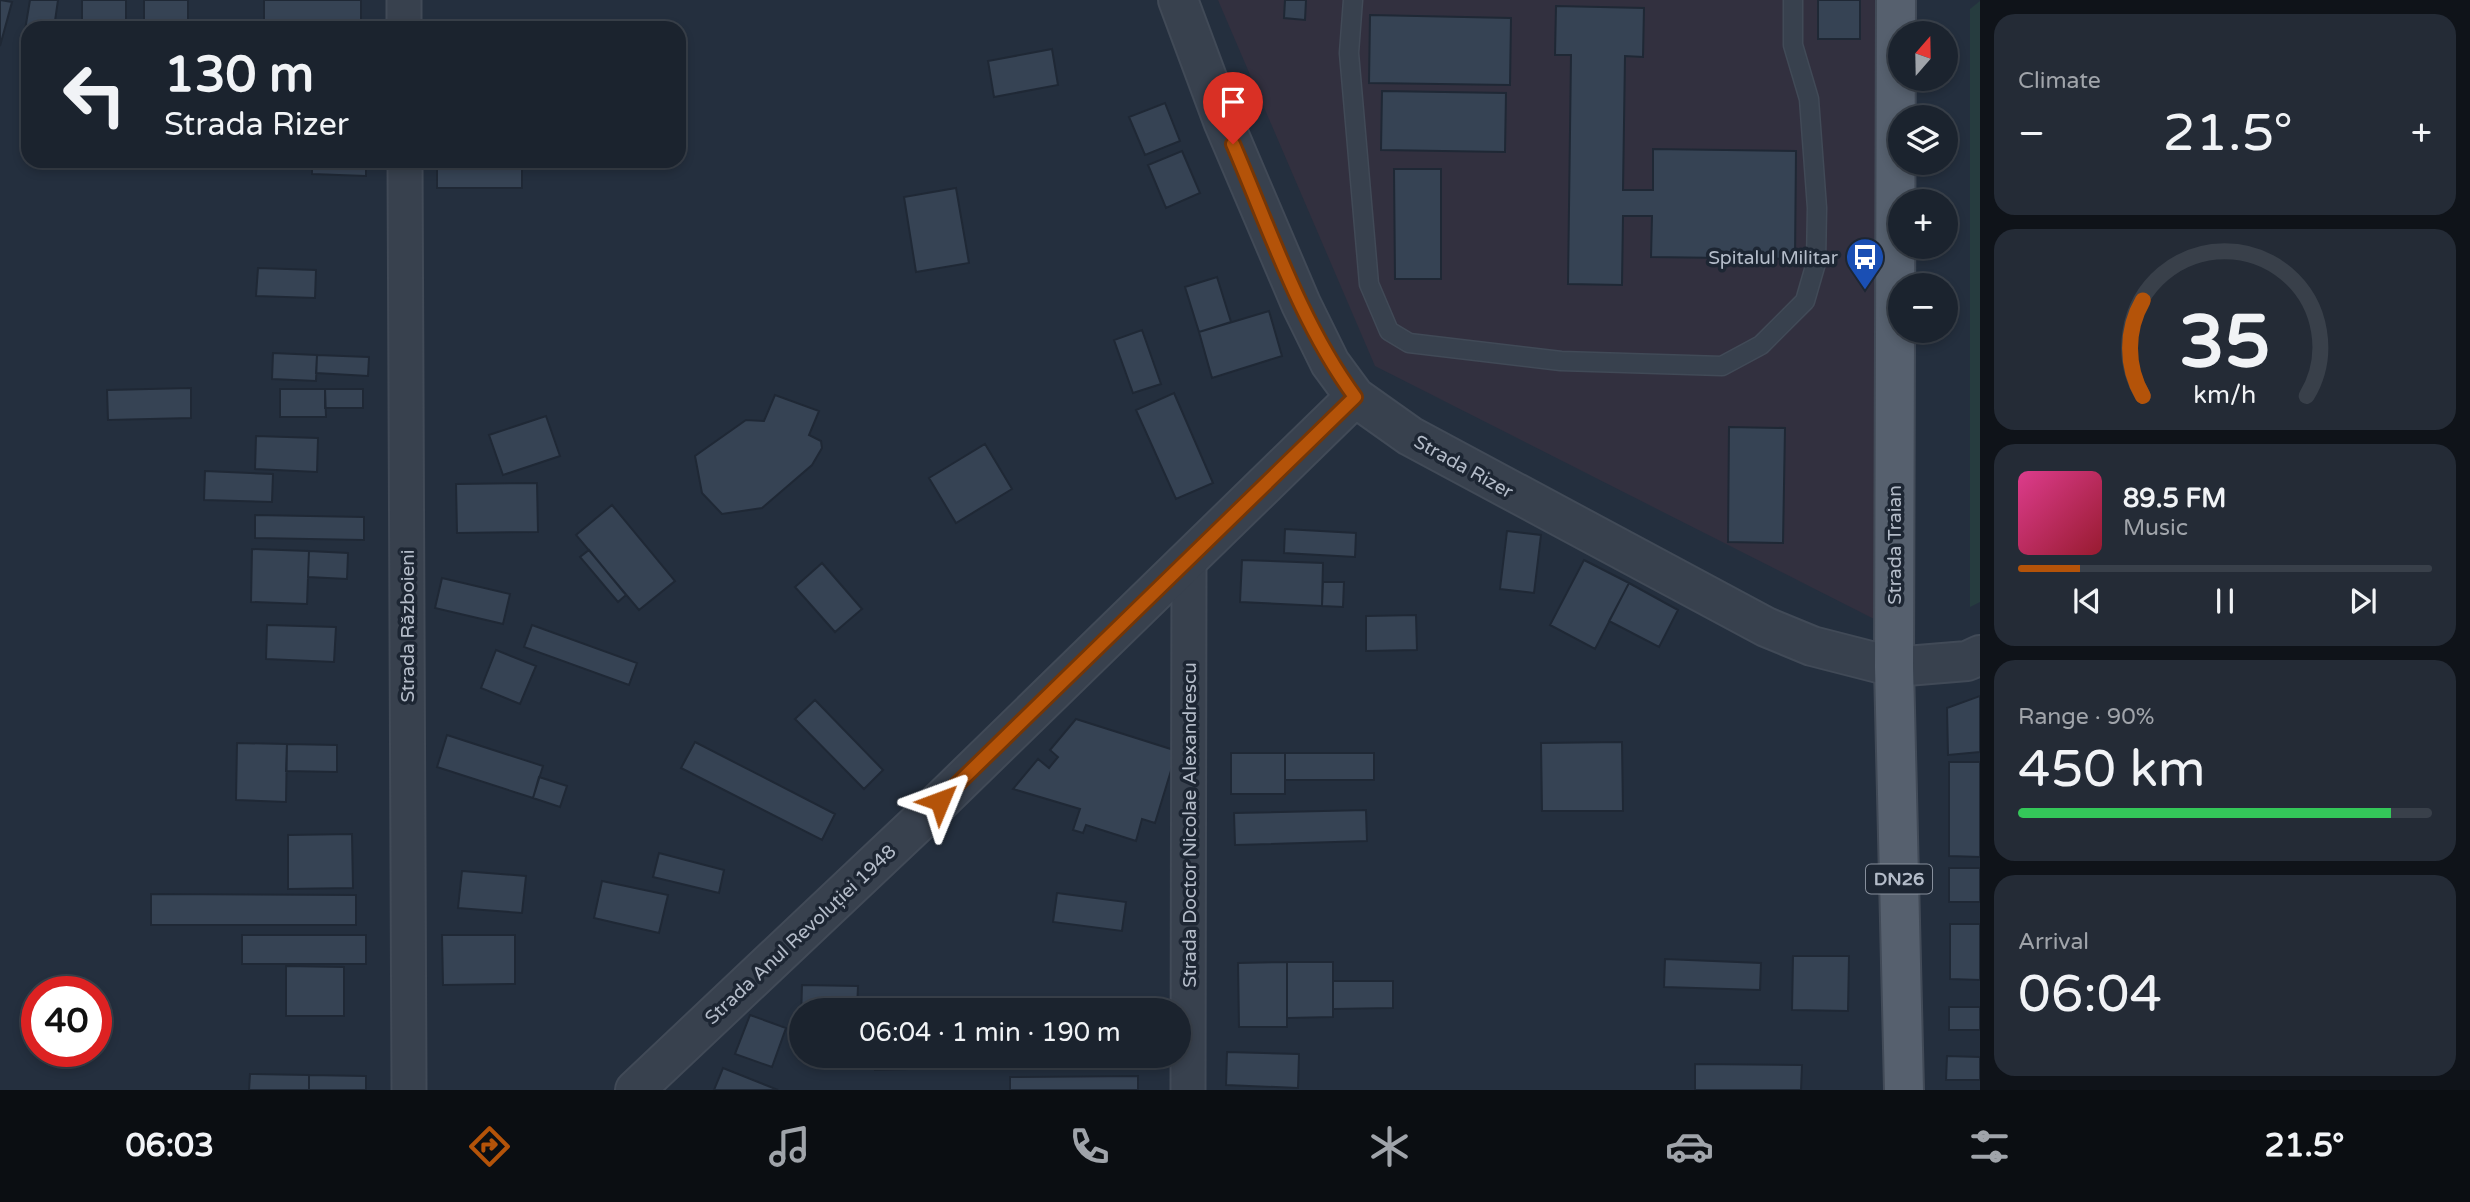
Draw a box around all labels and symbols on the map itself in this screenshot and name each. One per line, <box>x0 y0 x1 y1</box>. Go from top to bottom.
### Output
north arrow <box>1888 21 1958 91</box>
pin <box>1203 72 1263 144</box>
bus stop icon: Spitalul Militar <box>1844 236 1886 291</box>
place label: Spitalul Militar <box>1708 247 1839 269</box>
street label: Strada Rizer <box>1410 431 1518 503</box>
street label: Strada Traian <box>1884 485 1906 605</box>
street label: Strada Războieni <box>397 549 419 703</box>
street label: Strada Doctor Nicolae Alexandrescu <box>1179 662 1201 988</box>
position arrow <box>903 764 977 838</box>
street label: Strada Anul Revoluției 1948 <box>701 840 901 1029</box>
road number: DN26 <box>1866 864 1932 894</box>
speed limit sign: 40 <box>21 976 112 1067</box>

